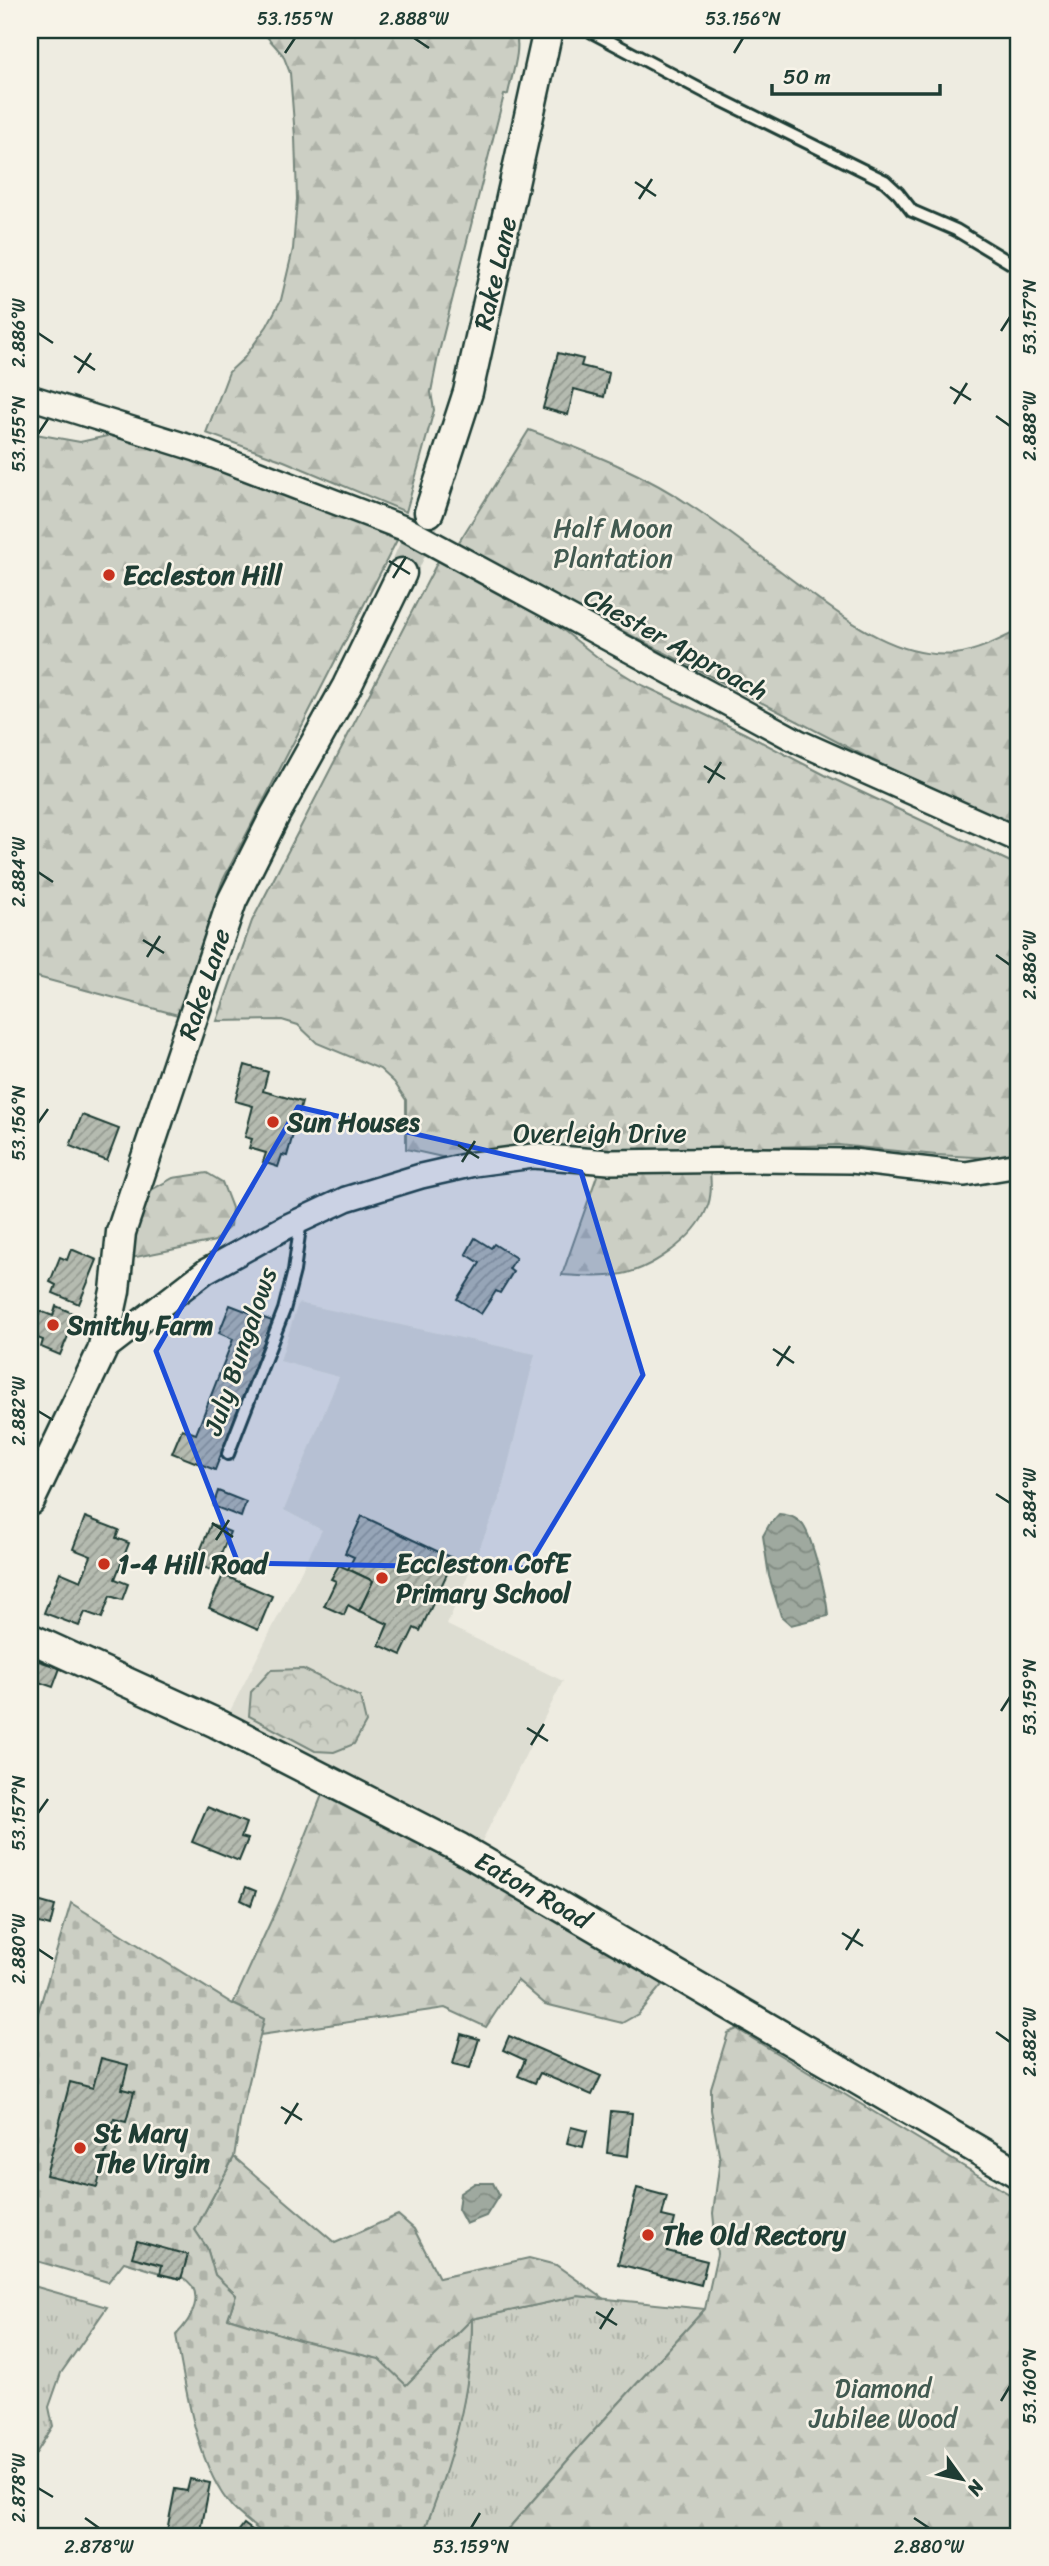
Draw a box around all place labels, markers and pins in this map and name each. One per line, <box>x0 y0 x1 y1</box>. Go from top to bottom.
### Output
place label: Eccleston Hill <box>123 552 284 598</box>
marker: Eccleston Hill <box>101 567 117 583</box>
place label: Sun Houses <box>286 1099 421 1145</box>
marker: Sun Houses <box>265 1114 281 1130</box>
place label: Smithy Farm <box>66 1302 214 1348</box>
marker: Smithy Farm <box>45 1317 61 1333</box>
place label: Eccleston CofE Primary School <box>396 1540 572 1616</box>
place label: 1-4 Hill Road <box>118 1541 269 1587</box>
marker: 1-4 Hill Road <box>96 1556 112 1572</box>
marker: Eccleston CofE Primary School <box>374 1570 390 1586</box>
place label: St Mary The Virgin <box>93 2110 210 2186</box>
marker: St Mary The Virgin <box>72 2140 88 2156</box>
place label: The Old Rectory <box>662 2212 846 2258</box>
marker: The Old Rectory <box>640 2227 656 2243</box>

